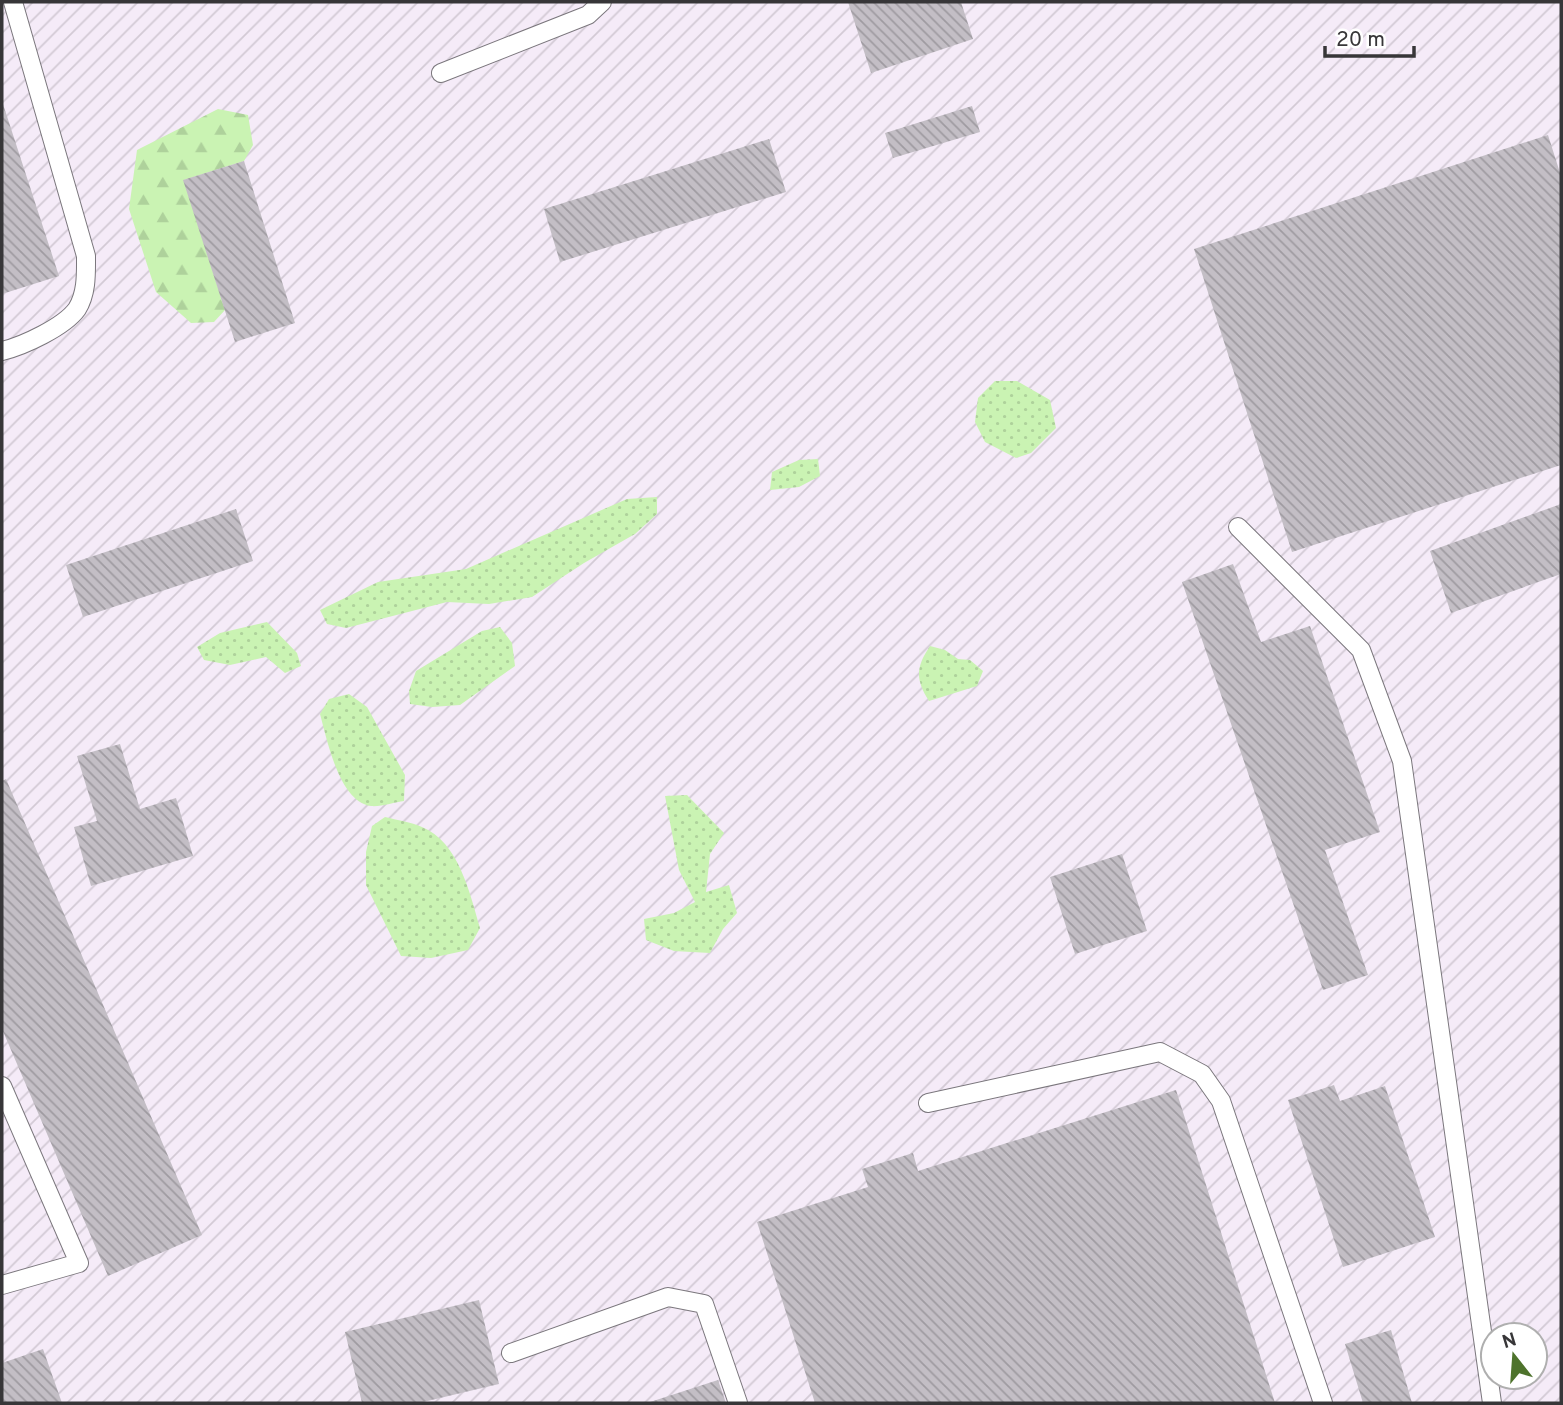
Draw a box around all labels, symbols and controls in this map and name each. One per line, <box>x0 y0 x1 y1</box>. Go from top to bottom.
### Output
scale bar <box>1325 14 1414 58</box>
text: 20 m <box>1336 27 1385 54</box>
north arrow <box>1479 1321 1549 1391</box>
text: N <box>1500 1328 1520 1355</box>

